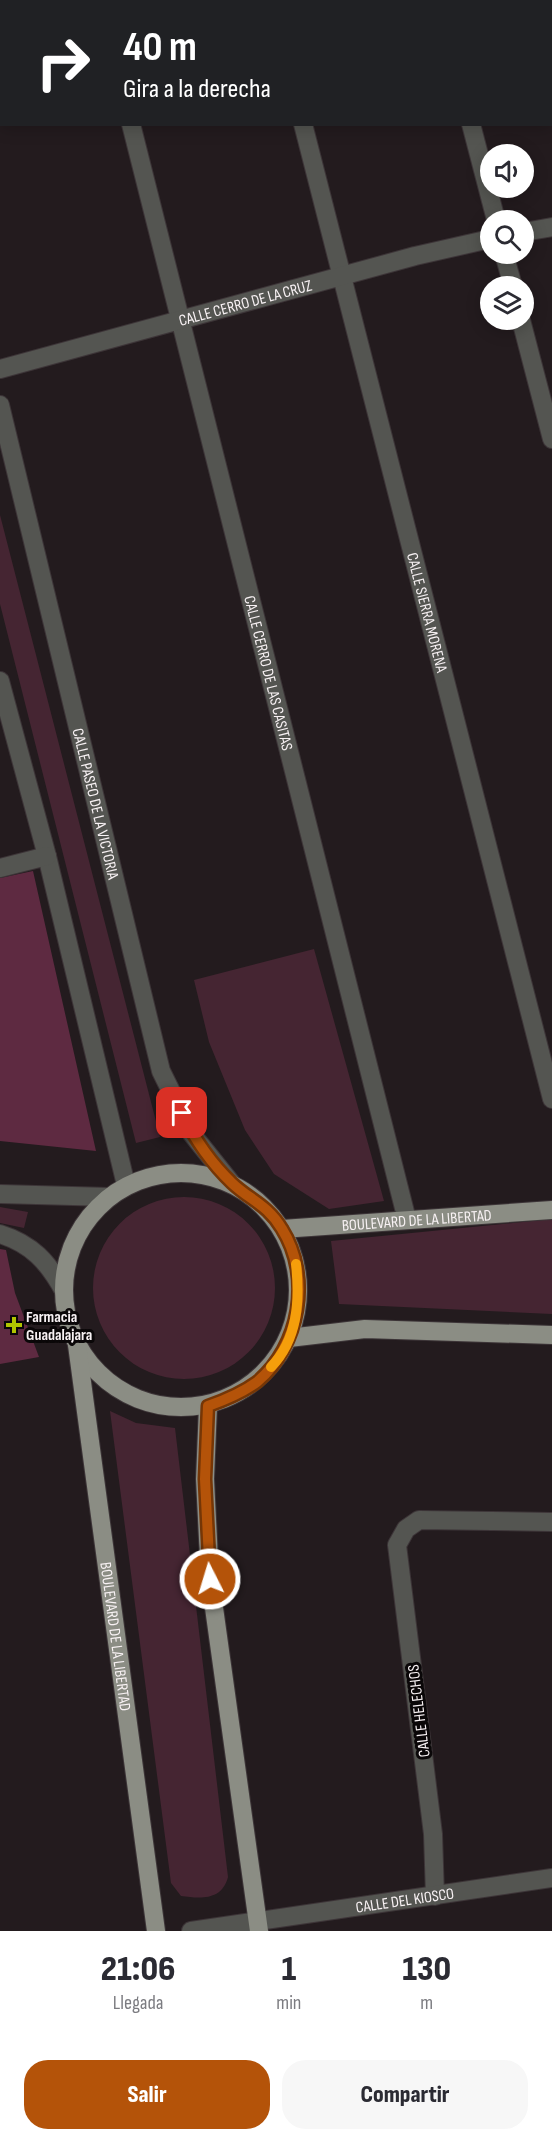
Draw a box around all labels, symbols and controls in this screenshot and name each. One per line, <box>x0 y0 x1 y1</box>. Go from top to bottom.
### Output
text: 40 m <box>123 22 197 73</box>
icon: right <box>24 24 102 102</box>
text: Gira a la derecha <box>123 73 271 105</box>
map controls <box>480 144 534 330</box>
button: sound <box>480 144 534 198</box>
button: search <box>480 210 534 264</box>
street label: CALLE CERRO DE LA CRUZ <box>177 276 315 331</box>
button: layers <box>480 276 534 330</box>
street label: CALLE SIERRA MORENA <box>402 551 451 675</box>
street label: CALLE CERRO DE LAS CASITAS <box>239 594 296 753</box>
street label: CALLE PASEO DE LA VICTORIA <box>67 726 122 881</box>
pin <box>156 1087 207 1138</box>
icon: arrive <box>165 1096 198 1129</box>
street label: BOULEVARD DE LA LIBERTAD <box>341 1206 492 1236</box>
place label: Farmacia Guadalajara <box>26 1308 92 1345</box>
marker: Farmacia Guadalajara <box>7 1318 21 1332</box>
position arrow <box>178 1547 242 1611</box>
street label: BOULEVARD DE LA LIBERTAD <box>95 1561 134 1712</box>
street label: CALLE HELECHOS <box>404 1663 435 1758</box>
street label: CALLE DEL KIOSCO <box>354 1884 455 1918</box>
text: 21:06 <box>101 1948 176 1991</box>
text: 1 <box>281 1948 296 1991</box>
text: 130 <box>402 1948 451 1991</box>
text: Llegada <box>113 1991 163 2015</box>
text: min <box>276 1991 301 2015</box>
text: m <box>420 1991 433 2015</box>
button: Salir <box>24 2060 270 2129</box>
button: Compartir <box>282 2060 528 2129</box>

